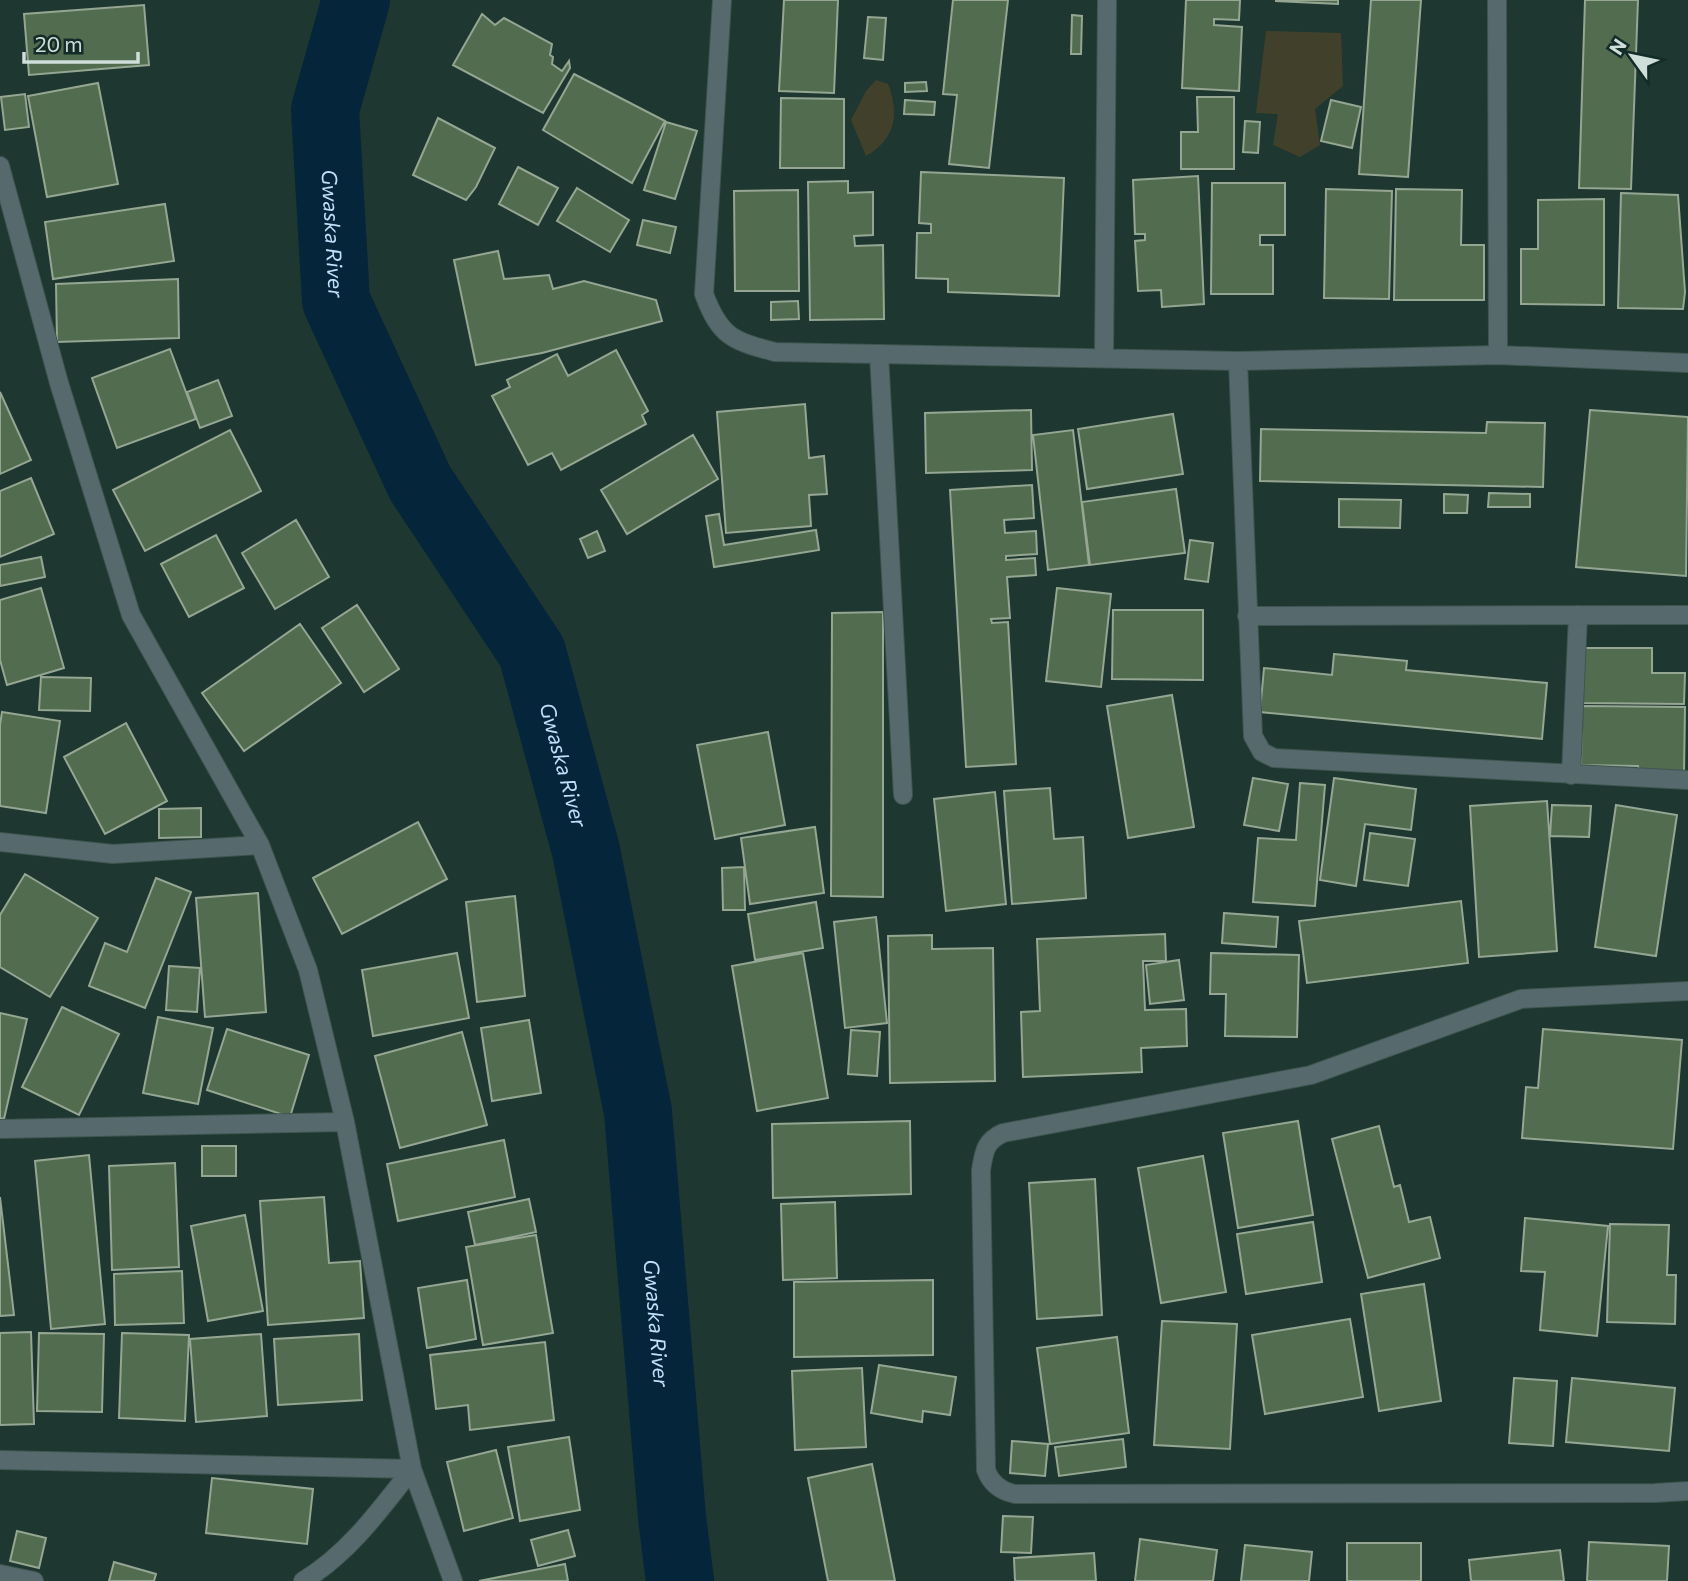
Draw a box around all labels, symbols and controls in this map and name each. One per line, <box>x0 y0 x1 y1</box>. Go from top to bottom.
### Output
scale bar <box>24 21 138 65</box>
north arrow <box>1597 21 1667 91</box>
text: 20 m <box>35 31 83 56</box>
text: N <box>1604 34 1631 59</box>
water label: Gwaska River <box>317 169 350 299</box>
water label: Gwaska River <box>535 700 593 830</box>
water label: Gwaska River <box>639 1258 675 1388</box>

